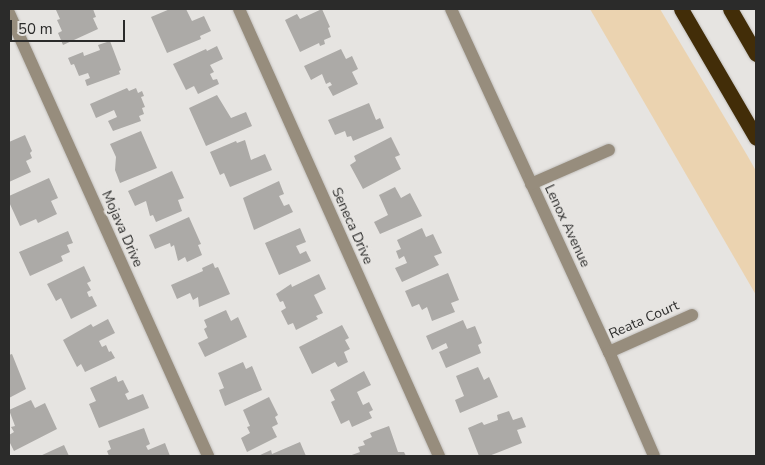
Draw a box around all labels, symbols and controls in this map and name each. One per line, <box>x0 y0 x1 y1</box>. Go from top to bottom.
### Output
scale bar <box>12 10 128 42</box>
text: 50 m <box>18 19 53 39</box>
street label: Lenox Avenue <box>541 182 593 270</box>
street label: Seneca Drive <box>328 185 376 267</box>
street label: Mojava Drive <box>98 188 146 270</box>
street label: Reata Court <box>606 297 682 343</box>

